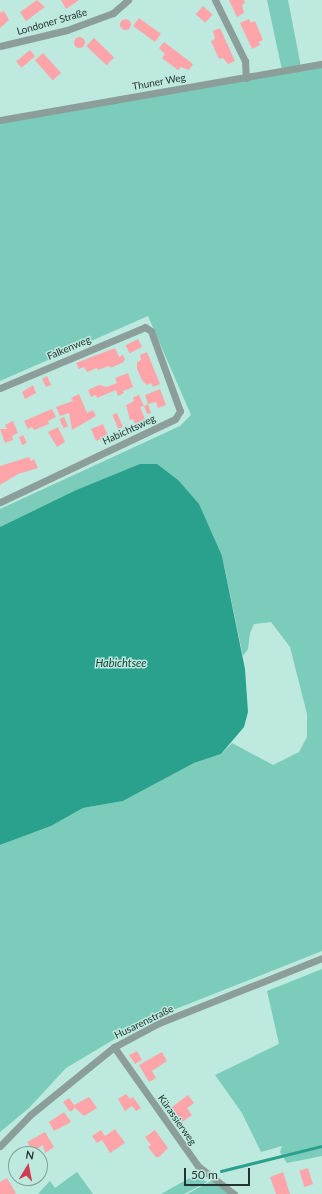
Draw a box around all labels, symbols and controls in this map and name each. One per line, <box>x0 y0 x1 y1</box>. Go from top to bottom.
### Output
street label: Londoner Straße <box>15 6 89 38</box>
street label: Thuner Weg <box>131 71 187 93</box>
street label: Falkenweg <box>45 333 93 363</box>
street label: Habichtsweg <box>101 413 157 447</box>
water label: Habichtsee <box>95 656 147 670</box>
street label: Husarenstraße <box>113 1003 175 1041</box>
street label: Kürassierweg <box>155 1093 199 1147</box>
north arrow <box>8 1146 48 1186</box>
text: N <box>25 1148 35 1162</box>
scale bar <box>186 1160 252 1186</box>
text: 50 m <box>191 1167 218 1182</box>

